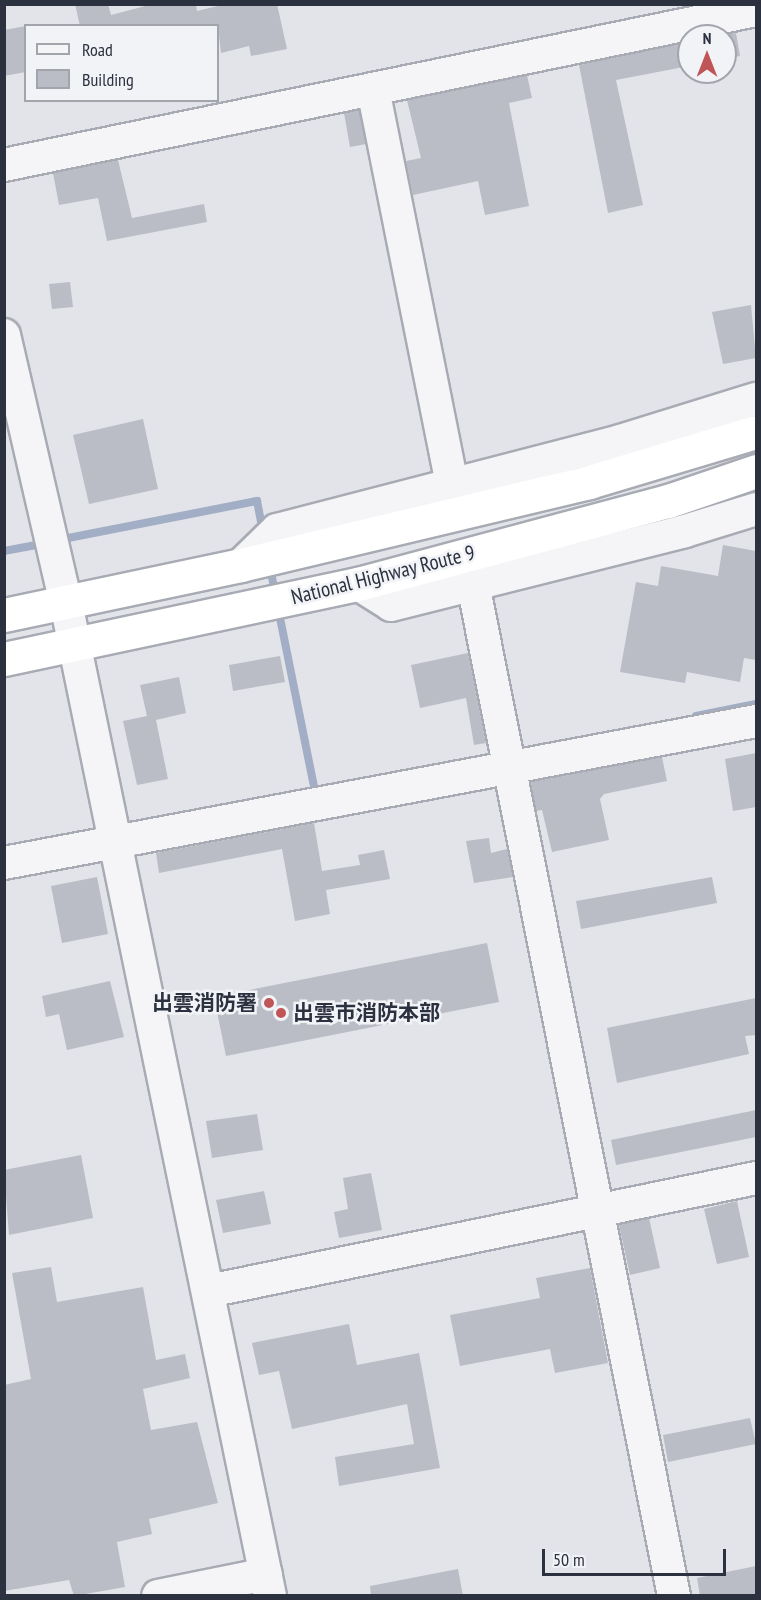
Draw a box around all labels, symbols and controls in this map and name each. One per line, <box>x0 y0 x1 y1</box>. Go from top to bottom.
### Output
legend <box>24 24 219 102</box>
north arrow <box>677 24 737 84</box>
text: N <box>703 28 711 48</box>
text: Road <box>82 38 113 61</box>
text: Building <box>82 68 134 91</box>
street label: National Highway Route 9 <box>288 540 478 610</box>
place label: 出雲消防署 <box>152 990 257 1016</box>
marker: 出雲消防署 <box>262 996 276 1010</box>
place label: 出雲市消防本部 <box>293 1000 440 1026</box>
marker: 出雲市消防本部 <box>274 1006 288 1020</box>
scale bar <box>545 1537 730 1575</box>
text: 50 m <box>553 1548 585 1571</box>

